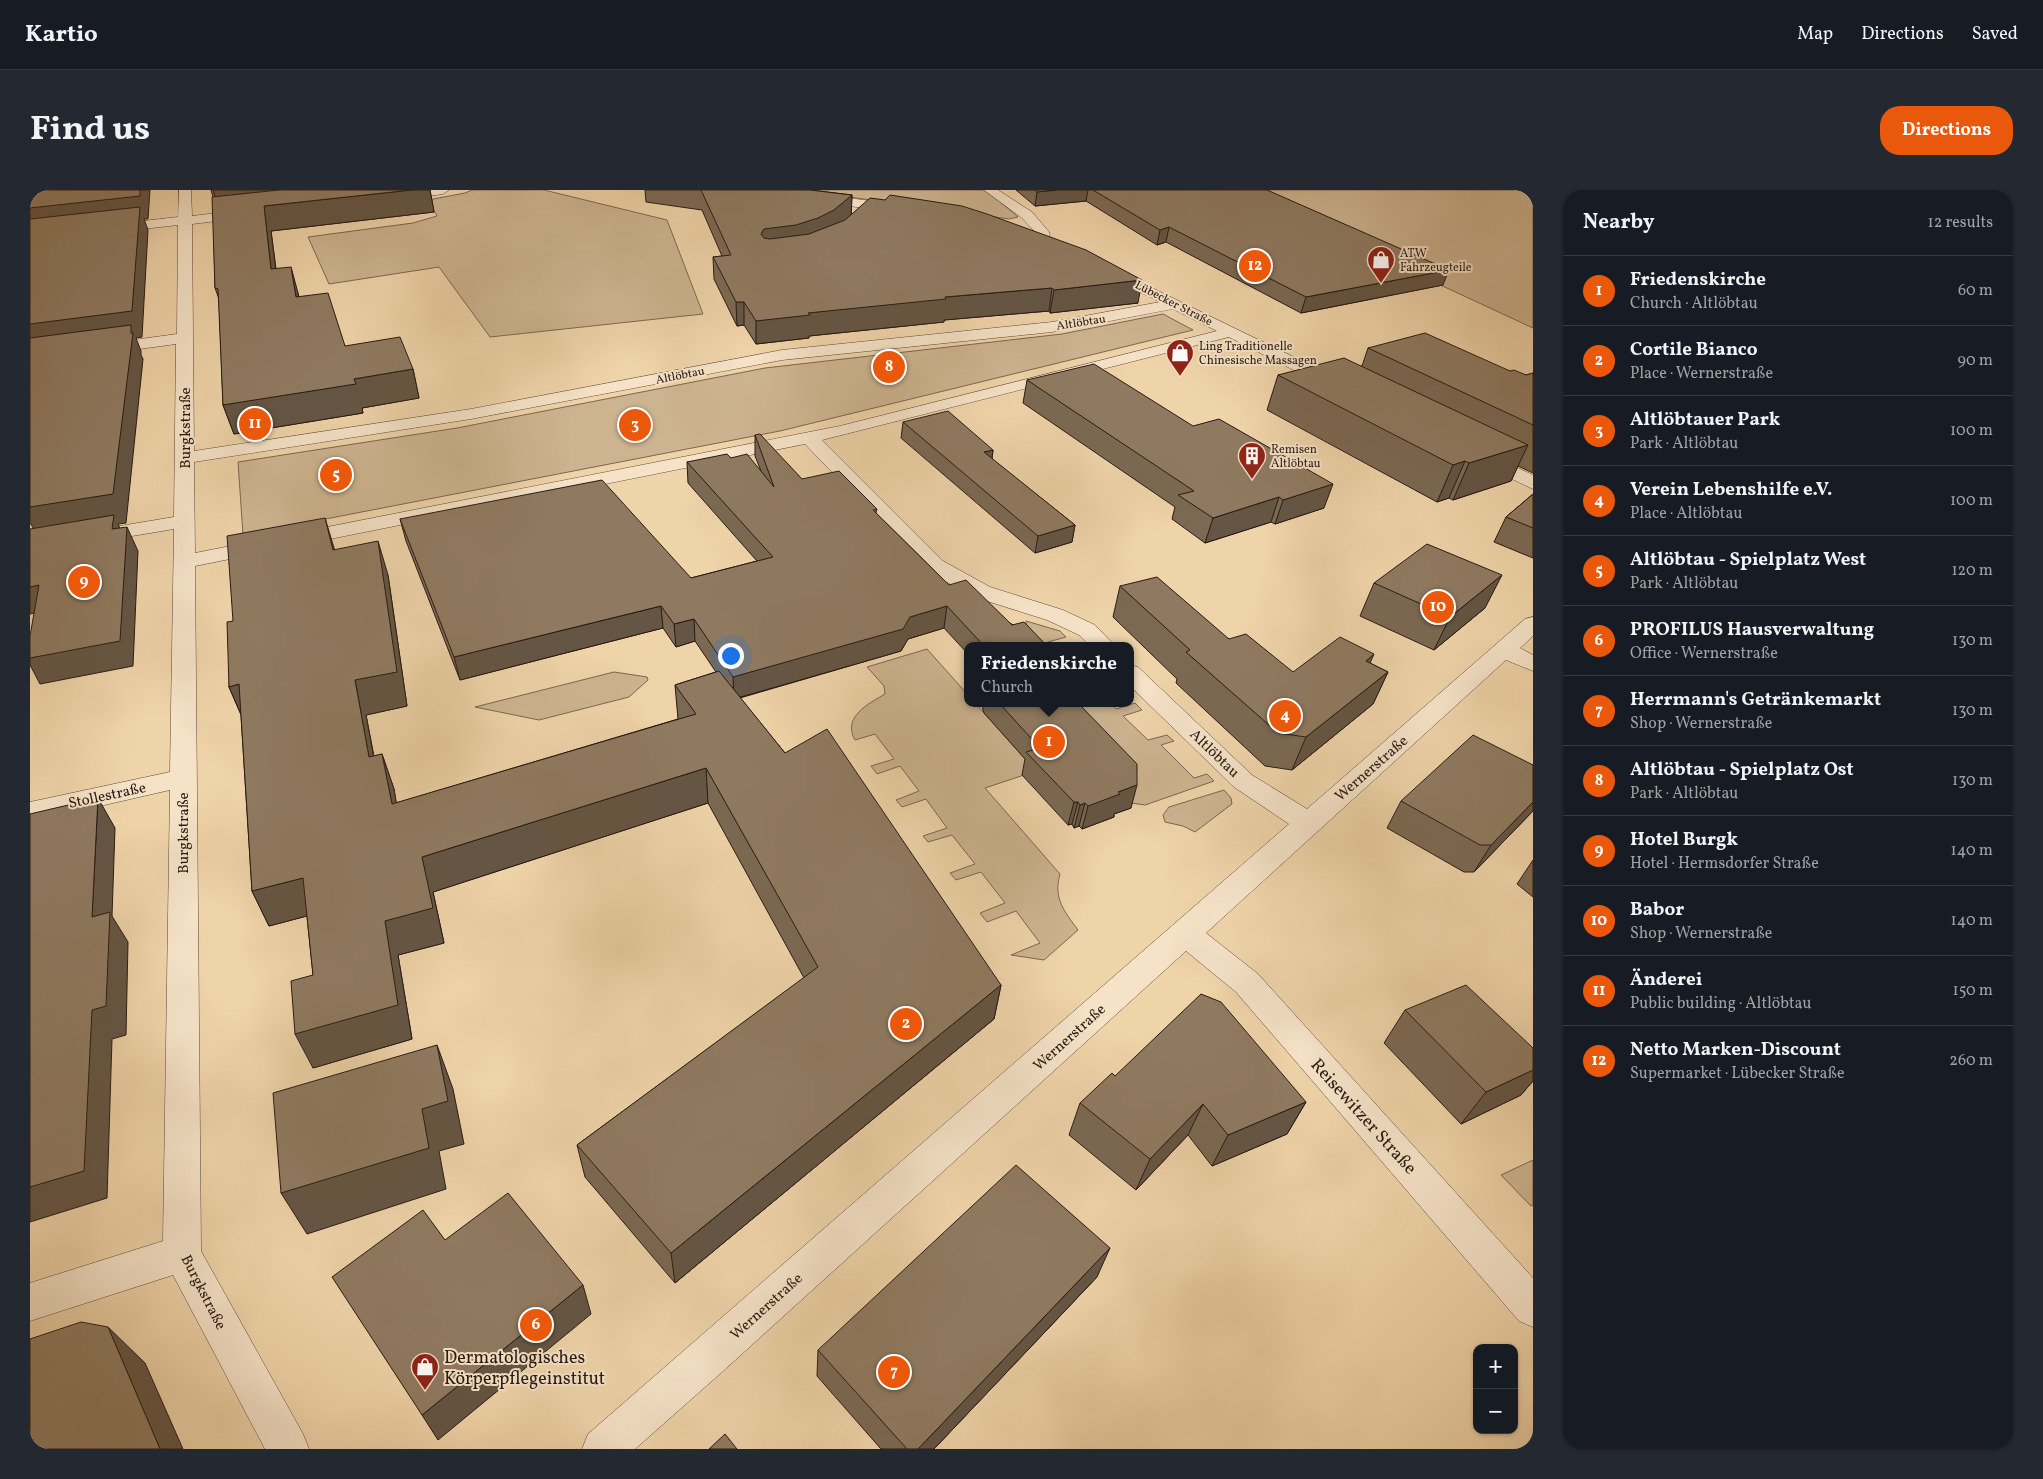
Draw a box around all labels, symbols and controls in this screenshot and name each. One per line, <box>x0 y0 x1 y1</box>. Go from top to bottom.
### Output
text: Kartio <box>25 18 98 52</box>
text: Map <box>1797 22 1833 47</box>
text: Directions <box>1861 22 1944 47</box>
text: Saved <box>1972 22 2018 47</box>
text: Find us <box>30 106 150 154</box>
button: Directions <box>1880 106 2013 155</box>
text: Nearby <box>1583 208 1654 237</box>
text: 12 results <box>1928 212 1993 234</box>
shop icon: ATW Fahrzeugteile <box>1366 245 1396 284</box>
place label: ATW Fahrzeugteile <box>1400 246 1472 276</box>
pin: 12 <box>1239 247 1271 285</box>
text: Friedenskirche <box>1630 267 1766 293</box>
street label: Lübecker Straße <box>1132 277 1215 330</box>
text: 1 <box>1596 280 1602 302</box>
text: 60 m <box>1958 280 1993 302</box>
text: Church · Altlöbtau <box>1630 293 1758 315</box>
street label: Altlöbtau <box>1055 311 1107 335</box>
text: Cortile Bianco <box>1630 337 1758 363</box>
shop icon: Ling Traditionelle Chinesische Massagen <box>1165 338 1195 377</box>
place label: Ling Traditionelle Chinesische Massagen <box>1199 339 1317 369</box>
pin: 8 <box>873 348 905 386</box>
text: 2 <box>1595 350 1603 372</box>
text: 90 m <box>1957 350 1993 372</box>
street label: Altlöbtau <box>654 363 706 389</box>
text: Place · Wernerstraße <box>1630 363 1773 385</box>
street label: Burgkstraße <box>176 387 197 469</box>
pin: 11 <box>239 405 271 443</box>
pin: 3 <box>619 406 651 444</box>
text: Altlöbtauer Park <box>1630 407 1780 433</box>
text: 3 <box>1595 420 1603 442</box>
text: 100 m <box>1950 420 1993 442</box>
text: Park · Altlöbtau <box>1630 433 1738 455</box>
building icon: Remisen Altlöbtau <box>1237 441 1267 480</box>
place label: Remisen Altlöbtau <box>1271 442 1321 472</box>
pin: 5 <box>320 456 352 494</box>
text: Verein Lebenshilfe e.V. <box>1630 477 1832 503</box>
text: 4 <box>1594 490 1604 512</box>
text: 100 m <box>1950 490 1993 512</box>
text: Place · Altlöbtau <box>1630 503 1742 525</box>
text: Altlöbtau - Spielplatz West <box>1630 547 1866 573</box>
text: 5 <box>1595 560 1603 582</box>
text: 120 m <box>1951 560 1993 582</box>
pin: 9 <box>68 563 100 601</box>
text: Park · Altlöbtau <box>1630 573 1738 595</box>
pin: 10 <box>1422 588 1454 626</box>
text: PROFILUS Hausverwaltung <box>1630 617 1874 643</box>
text: 6 <box>1595 630 1603 652</box>
text: 130 m <box>1952 630 1993 652</box>
popup <box>964 642 1134 707</box>
your location <box>718 643 744 669</box>
text: Office · Wernerstraße <box>1630 643 1778 665</box>
text: Friedenskirche <box>981 651 1117 677</box>
text: Church <box>981 677 1033 699</box>
text: Herrmann's Getränkemarkt <box>1630 687 1881 713</box>
pin: 4 <box>1269 697 1301 735</box>
text: 7 <box>1595 700 1603 722</box>
text: 130 m <box>1952 700 1993 722</box>
text: Shop · Wernerstraße <box>1630 713 1772 735</box>
pin: 1 <box>1033 723 1065 761</box>
street label: Altlöbtau <box>1184 725 1244 783</box>
street label: Wernerstraße <box>1331 731 1413 807</box>
text: Altlöbtau - Spielplatz Ost <box>1630 757 1854 783</box>
text: 8 <box>1595 770 1603 792</box>
text: 130 m <box>1952 770 1993 792</box>
street label: Stollestraße <box>67 778 148 815</box>
text: Park · Altlöbtau <box>1630 783 1738 805</box>
street label: Burgkstraße <box>174 792 195 874</box>
text: Hotel Burgk <box>1630 827 1738 853</box>
text: 9 <box>1595 840 1603 862</box>
text: 140 m <box>1951 840 1993 862</box>
text: Hotel · Hermsdorfer Straße <box>1630 853 1819 875</box>
text: Babor <box>1630 897 1684 923</box>
text: 10 <box>1591 910 1607 932</box>
text: 140 m <box>1951 910 1993 932</box>
text: Shop · Wernerstraße <box>1630 923 1772 945</box>
text: Änderei <box>1630 967 1702 993</box>
text: 11 <box>1593 980 1605 1002</box>
text: 150 m <box>1952 980 1993 1002</box>
text: Public building · Altlöbtau <box>1630 993 1812 1015</box>
street label: Wernerstraße <box>1029 1000 1111 1076</box>
pin: 2 <box>890 1005 922 1043</box>
text: Netto Marken-Discount <box>1630 1037 1841 1063</box>
text: 12 <box>1592 1050 1606 1072</box>
text: 260 m <box>1949 1050 1993 1072</box>
street label: Reisewitzer Straße <box>1304 1054 1422 1180</box>
text: Supermarket · Lübecker Straße <box>1630 1063 1845 1085</box>
street label: Burgkstraße <box>175 1252 231 1334</box>
street label: Wernerstraße <box>726 1269 808 1345</box>
pin: 6 <box>520 1306 552 1344</box>
map controls <box>1473 1344 1518 1434</box>
button: + <box>1473 1344 1518 1389</box>
place label: Dermatologisches Körperpflegeinstitut <box>444 1346 605 1392</box>
shop icon: Dermatologisches Körperpflegeinstitut <box>410 1352 440 1391</box>
pin: 7 <box>878 1353 910 1391</box>
button: − <box>1473 1389 1518 1434</box>

